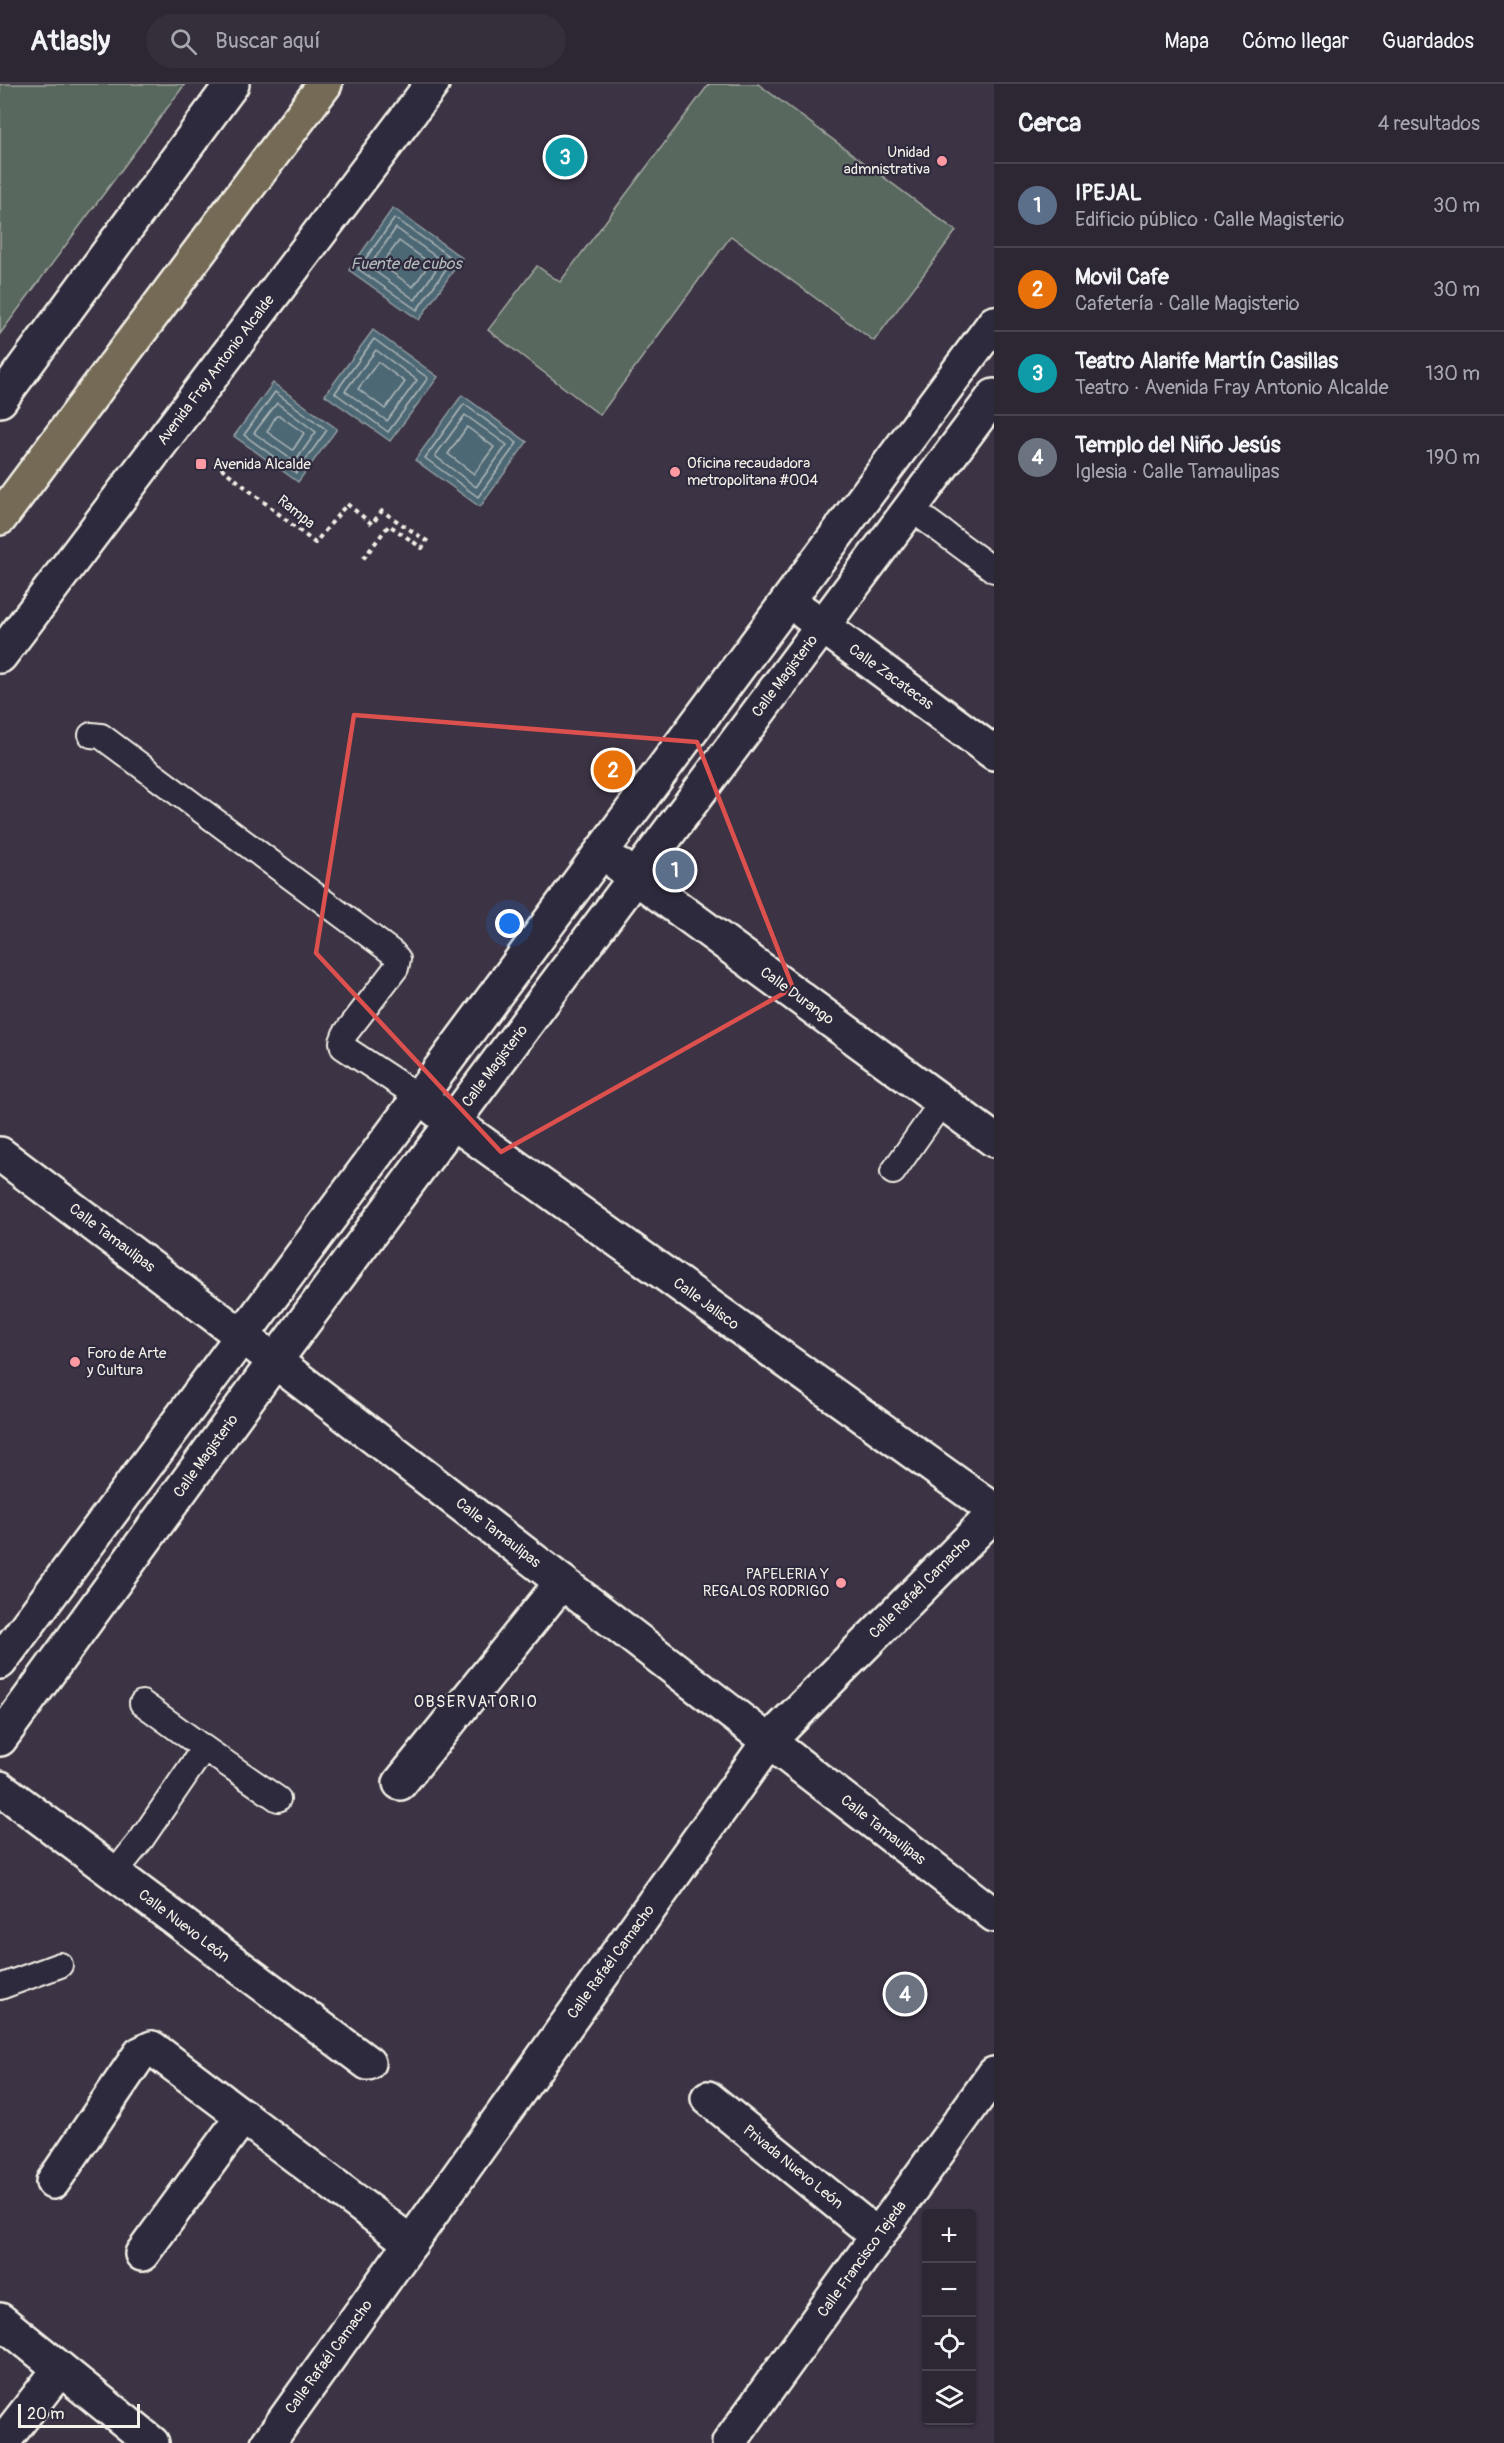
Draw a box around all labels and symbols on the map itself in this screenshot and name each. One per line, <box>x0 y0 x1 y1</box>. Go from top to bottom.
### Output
pin: 3 <box>546 134 584 180</box>
place label: Unidad admnistrativa <box>844 143 930 179</box>
marker: Unidad admnistrativa <box>935 154 949 168</box>
water label: Fuente de cubos <box>350 254 463 274</box>
street label: Avenida Fray Antonio Alcalde <box>153 291 279 449</box>
place label: Oficina recaudadora metropolitana #004 <box>687 454 819 490</box>
place label: Avenida Alcalde <box>213 455 311 474</box>
marker: Avenida Alcalde <box>194 457 208 471</box>
marker: Oficina recaudadora metropolitana #004 <box>668 465 682 479</box>
street label: Rampa <box>273 491 319 533</box>
street label: Calle Magisterio <box>748 631 822 721</box>
street label: Calle Zacatecas <box>845 640 937 714</box>
pin: 2 <box>594 748 632 792</box>
pin: 1 <box>656 848 694 892</box>
your location <box>495 909 524 938</box>
street label: Calle Durango <box>756 963 838 1029</box>
street label: Calle Magisterio <box>458 1021 532 1111</box>
street label: Calle Tamaulipas <box>65 1199 159 1277</box>
street label: Calle Jalisco <box>669 1274 743 1334</box>
place label: Foro de Arte y Cultura <box>86 1344 167 1380</box>
marker: Foro de Arte y Cultura <box>68 1355 82 1369</box>
street label: Calle Magisterio <box>169 1411 243 1501</box>
street label: Calle Tamaulipas <box>452 1494 545 1572</box>
street label: Calle Rafaél Camacho <box>865 1533 975 1643</box>
place label: PAPELERIA Y REGALOS RODRIGO <box>703 1565 829 1601</box>
marker: PAPELERIA Y REGALOS RODRIGO <box>834 1576 848 1590</box>
district label: OBSERVATORIO <box>414 1692 538 1712</box>
street label: Calle Tamaulipas <box>837 1791 930 1869</box>
street label: Calle Nuevo León <box>134 1885 234 1967</box>
street label: Calle Rafaél Camacho <box>563 1901 659 2023</box>
pin: 4 <box>886 1972 924 2016</box>
street label: Privada Nuevo León <box>739 2121 847 2213</box>
street label: Calle Francisco Tejeda <box>813 2197 911 2321</box>
street label: Calle Rafaél Camacho <box>281 2296 377 2418</box>
scale bar <box>18 2401 140 2428</box>

